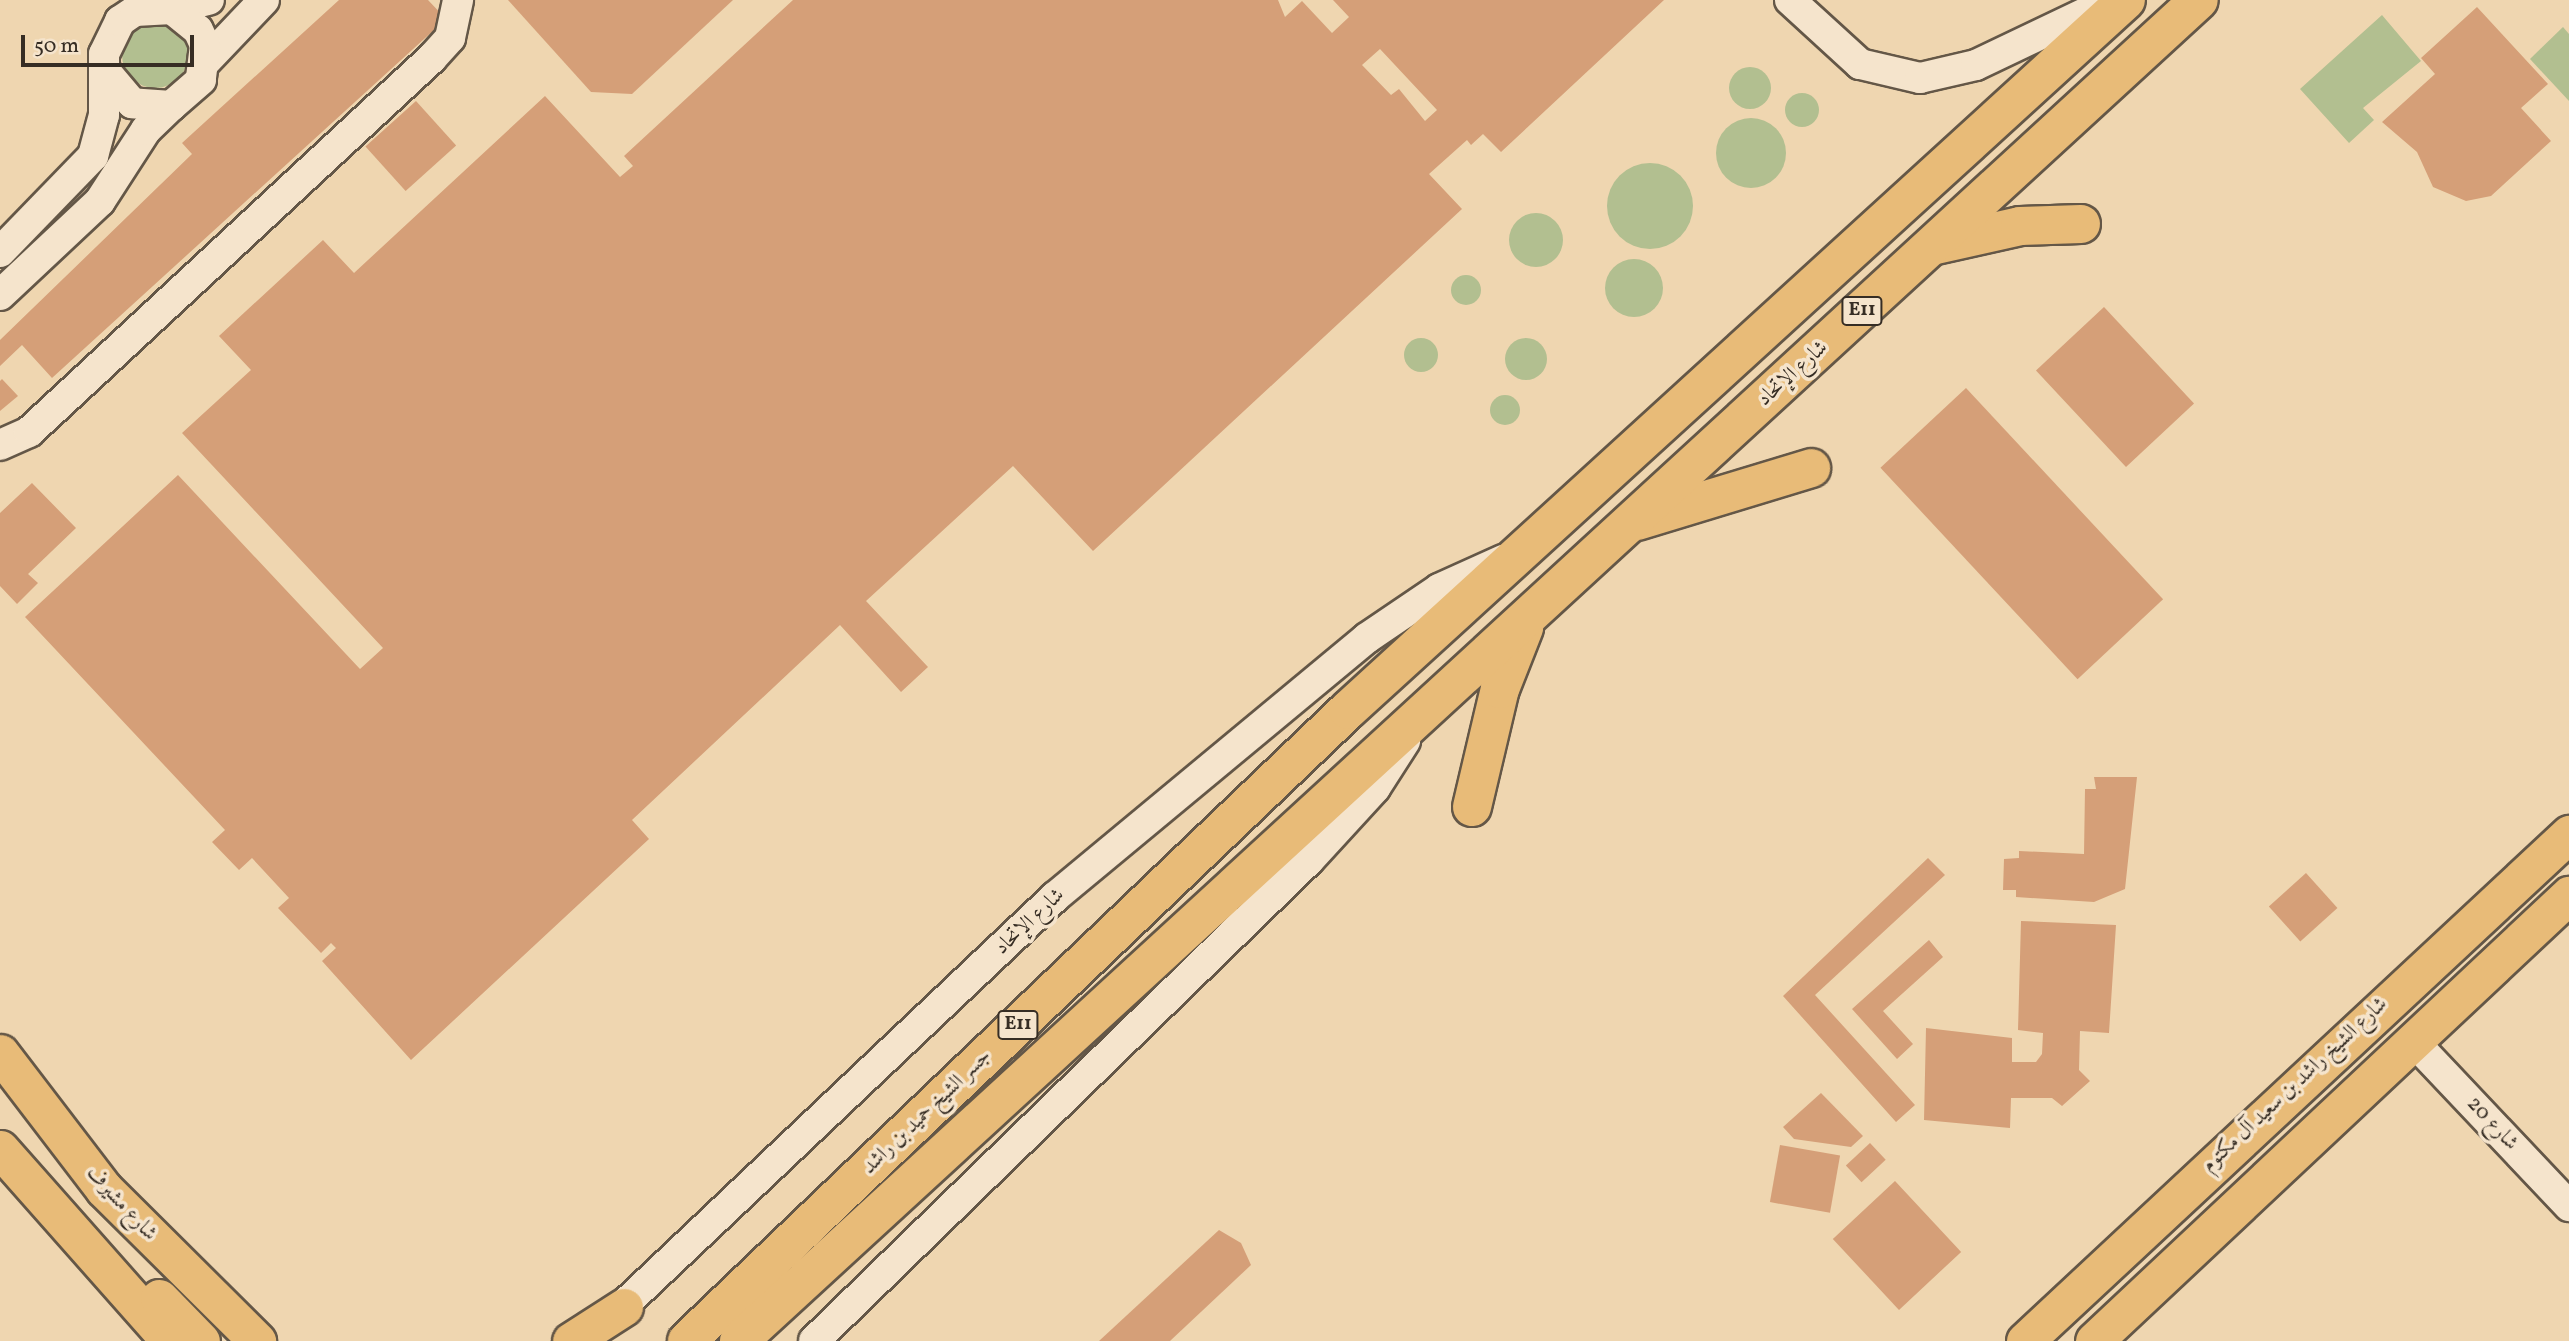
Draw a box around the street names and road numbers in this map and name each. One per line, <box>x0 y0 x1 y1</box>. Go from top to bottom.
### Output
road number: E11 <box>1841 296 1883 326</box>
street label: شارع الإتحاد <box>1752 336 1834 412</box>
street label: شارع الإتحاد <box>990 883 1070 961</box>
street label: شارع الشيخ راشد بن سعيد آل مكتوم <box>2197 992 2393 1178</box>
road number: E11 <box>997 1009 1039 1040</box>
street label: جسر الشيخ حميد بن راشد <box>857 1044 997 1180</box>
street label: شارع 20 <box>2461 1092 2523 1156</box>
street label: شارع مشيرف <box>80 1161 162 1247</box>

